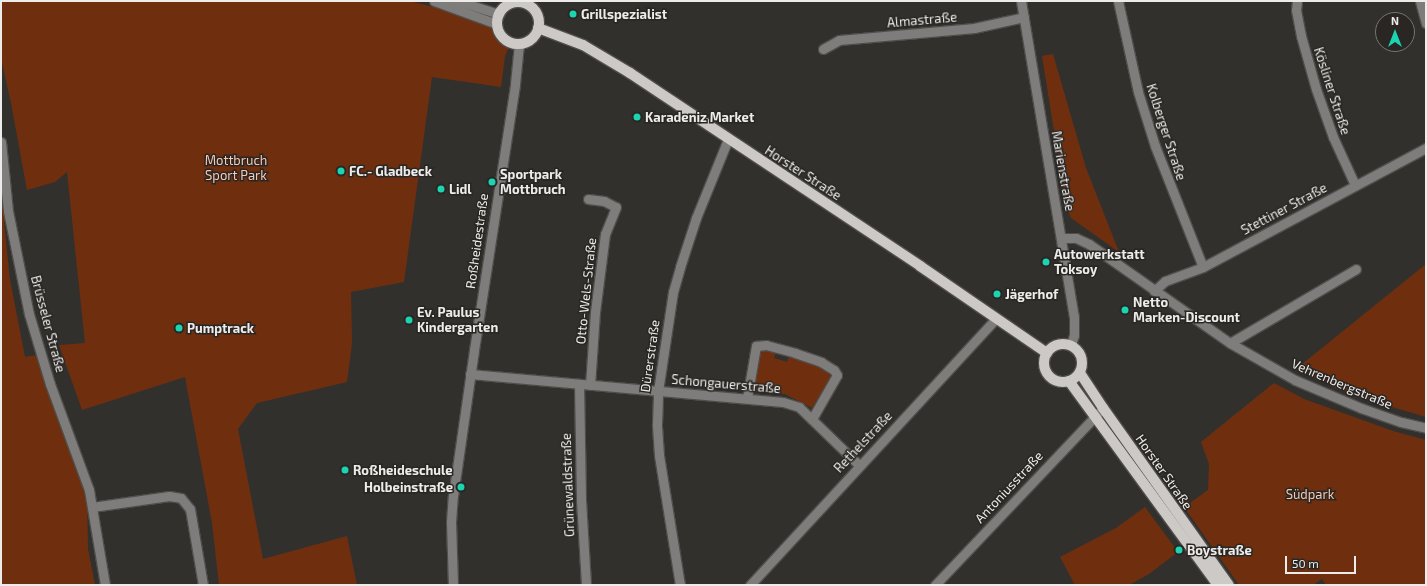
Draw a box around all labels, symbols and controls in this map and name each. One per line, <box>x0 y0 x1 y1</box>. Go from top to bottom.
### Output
place label: Grillspezialist <box>581 6 667 22</box>
marker: Grillspezialist <box>568 9 578 19</box>
street label: Almastraße <box>886 9 958 31</box>
north arrow <box>1375 12 1415 52</box>
text: N <box>1391 14 1399 27</box>
street label: Kösliner Straße <box>1310 45 1354 137</box>
street label: Kolberger Straße <box>1143 82 1189 182</box>
place label: Karadeniz Market <box>645 109 754 125</box>
marker: Karadeniz Market <box>632 112 642 122</box>
street label: Marienstraße <box>1048 130 1078 212</box>
street label: Horster Straße <box>762 142 844 204</box>
park label: Mottbruch Sport Park <box>205 153 267 184</box>
place label: FC.- Gladbeck <box>349 163 432 179</box>
marker: FC.- Gladbeck <box>336 166 346 176</box>
place label: Sportpark Mottbruch <box>500 167 566 198</box>
marker: Sportpark Mottbruch <box>487 177 497 187</box>
street label: Stettiner Straße <box>1238 180 1330 238</box>
place label: Lidl <box>449 181 472 197</box>
marker: Lidl <box>436 184 446 194</box>
street label: Roßheidestraße <box>463 192 491 290</box>
street label: Otto-Wels-Straße <box>573 237 599 345</box>
place label: Autowerkstatt Toksoy <box>1054 247 1145 278</box>
marker: Autowerkstatt Toksoy <box>1041 257 1051 267</box>
street label: Brüsseler Straße <box>28 274 68 374</box>
place label: Jägerhof <box>1005 286 1058 302</box>
marker: Jägerhof <box>992 289 1002 299</box>
place label: Netto Marken-Discount <box>1133 295 1240 326</box>
place label: Ev. Paulus Kindergarten <box>417 305 498 336</box>
marker: Netto Marken-Discount <box>1120 305 1130 315</box>
marker: Ev. Paulus Kindergarten <box>404 315 414 325</box>
street label: Dürerstraße <box>637 319 663 393</box>
place label: Pumptrack <box>187 320 254 336</box>
marker: Pumptrack <box>174 323 184 333</box>
street label: Vehrenbergstraße <box>1289 356 1395 412</box>
street label: Schongauerstraße <box>671 371 781 397</box>
street label: Rethelstraße <box>831 408 895 476</box>
street label: Horster Straße <box>1132 431 1196 513</box>
street label: Grünewaldstraße <box>558 433 578 537</box>
street label: Antoniusstraße <box>972 448 1046 526</box>
place label: Roßheideschule <box>353 462 453 478</box>
marker: Roßheideschule <box>340 465 350 475</box>
place label: Holbeinstraße <box>364 479 453 495</box>
marker: Holbeinstraße <box>456 482 466 492</box>
park label: Südpark <box>1286 486 1334 502</box>
place label: Boystraße <box>1187 542 1252 558</box>
marker: Boystraße <box>1174 545 1184 555</box>
scale bar <box>1287 548 1358 574</box>
text: 50 m <box>1292 556 1319 570</box>

